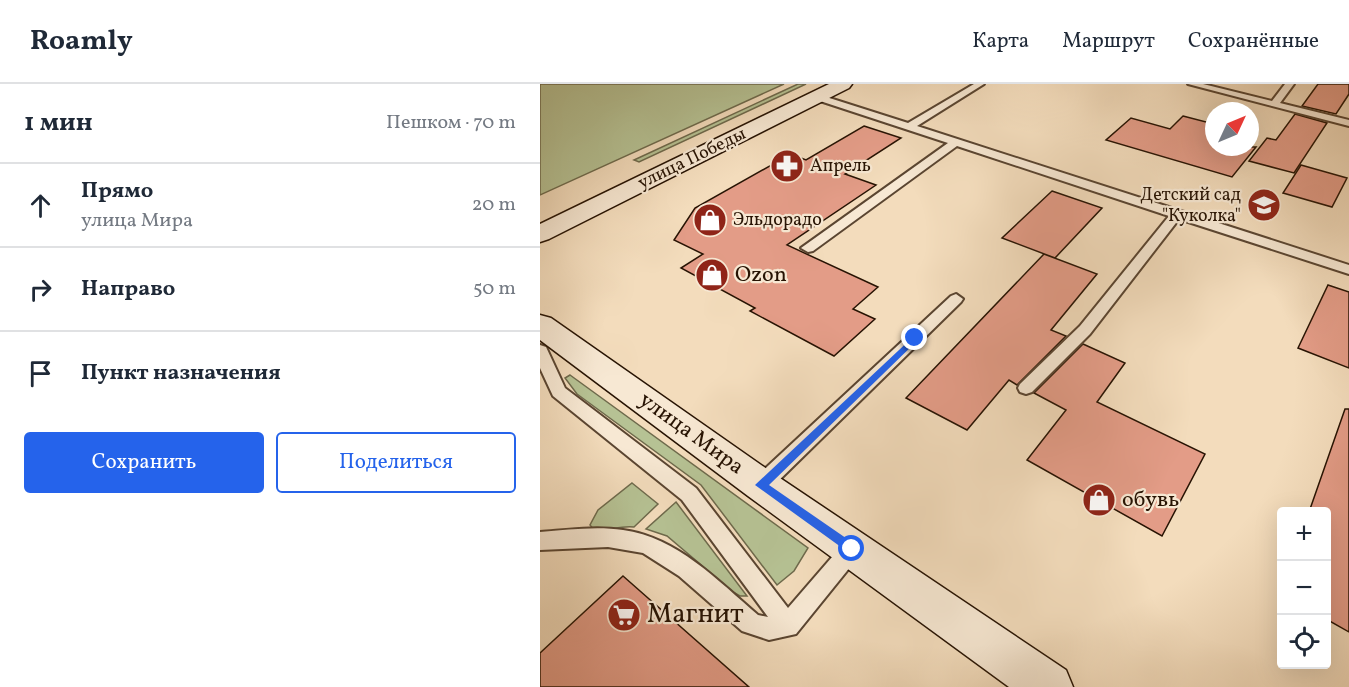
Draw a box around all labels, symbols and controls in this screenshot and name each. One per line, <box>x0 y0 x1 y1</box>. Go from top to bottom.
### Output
text: Roamly <box>30 22 133 61</box>
text: Карта <box>972 27 1029 56</box>
text: Маршрут <box>1062 27 1155 56</box>
text: Сохранённые <box>1188 27 1319 56</box>
north arrow <box>1205 102 1259 156</box>
text: 1 мин <box>24 105 93 141</box>
text: Пешком · 70 m <box>386 109 516 137</box>
street label: улица Победы <box>634 122 751 196</box>
pharmacy icon: Апрель <box>769 148 805 184</box>
place label: Апрель <box>810 154 871 179</box>
text: Прямо <box>81 176 153 207</box>
place label: Детский сад "Куколка" <box>1140 183 1241 229</box>
school or university icon: Детский сад "Куколка" <box>1246 187 1282 223</box>
icon: ahead <box>24 189 57 222</box>
text: 20 m <box>472 191 516 219</box>
shop icon: Эльдорадо <box>692 202 728 238</box>
text: улица Мира <box>81 207 193 235</box>
place label: Эльдорадо <box>733 208 822 233</box>
shop icon: Ozon <box>694 257 730 293</box>
place label: Ozon <box>735 260 787 291</box>
icon: right <box>24 273 57 306</box>
text: Направо <box>81 274 175 305</box>
text: 50 m <box>473 275 516 303</box>
route end <box>901 324 927 350</box>
icon: arrive <box>24 357 57 390</box>
text: Пункт назначения <box>81 358 281 389</box>
street label: улица Мира <box>632 385 750 483</box>
button: Сохранить <box>24 432 264 493</box>
button: Поделиться <box>276 432 516 493</box>
shop icon: обувь <box>1081 482 1117 518</box>
place label: обувь <box>1122 485 1179 516</box>
map controls <box>1277 507 1331 669</box>
button: + <box>1277 507 1331 561</box>
route start <box>838 535 864 561</box>
button: − <box>1277 561 1331 615</box>
place label: Магнит <box>647 596 744 634</box>
supermarket icon: Магнит <box>606 597 642 633</box>
button: locate <box>1277 615 1331 669</box>

